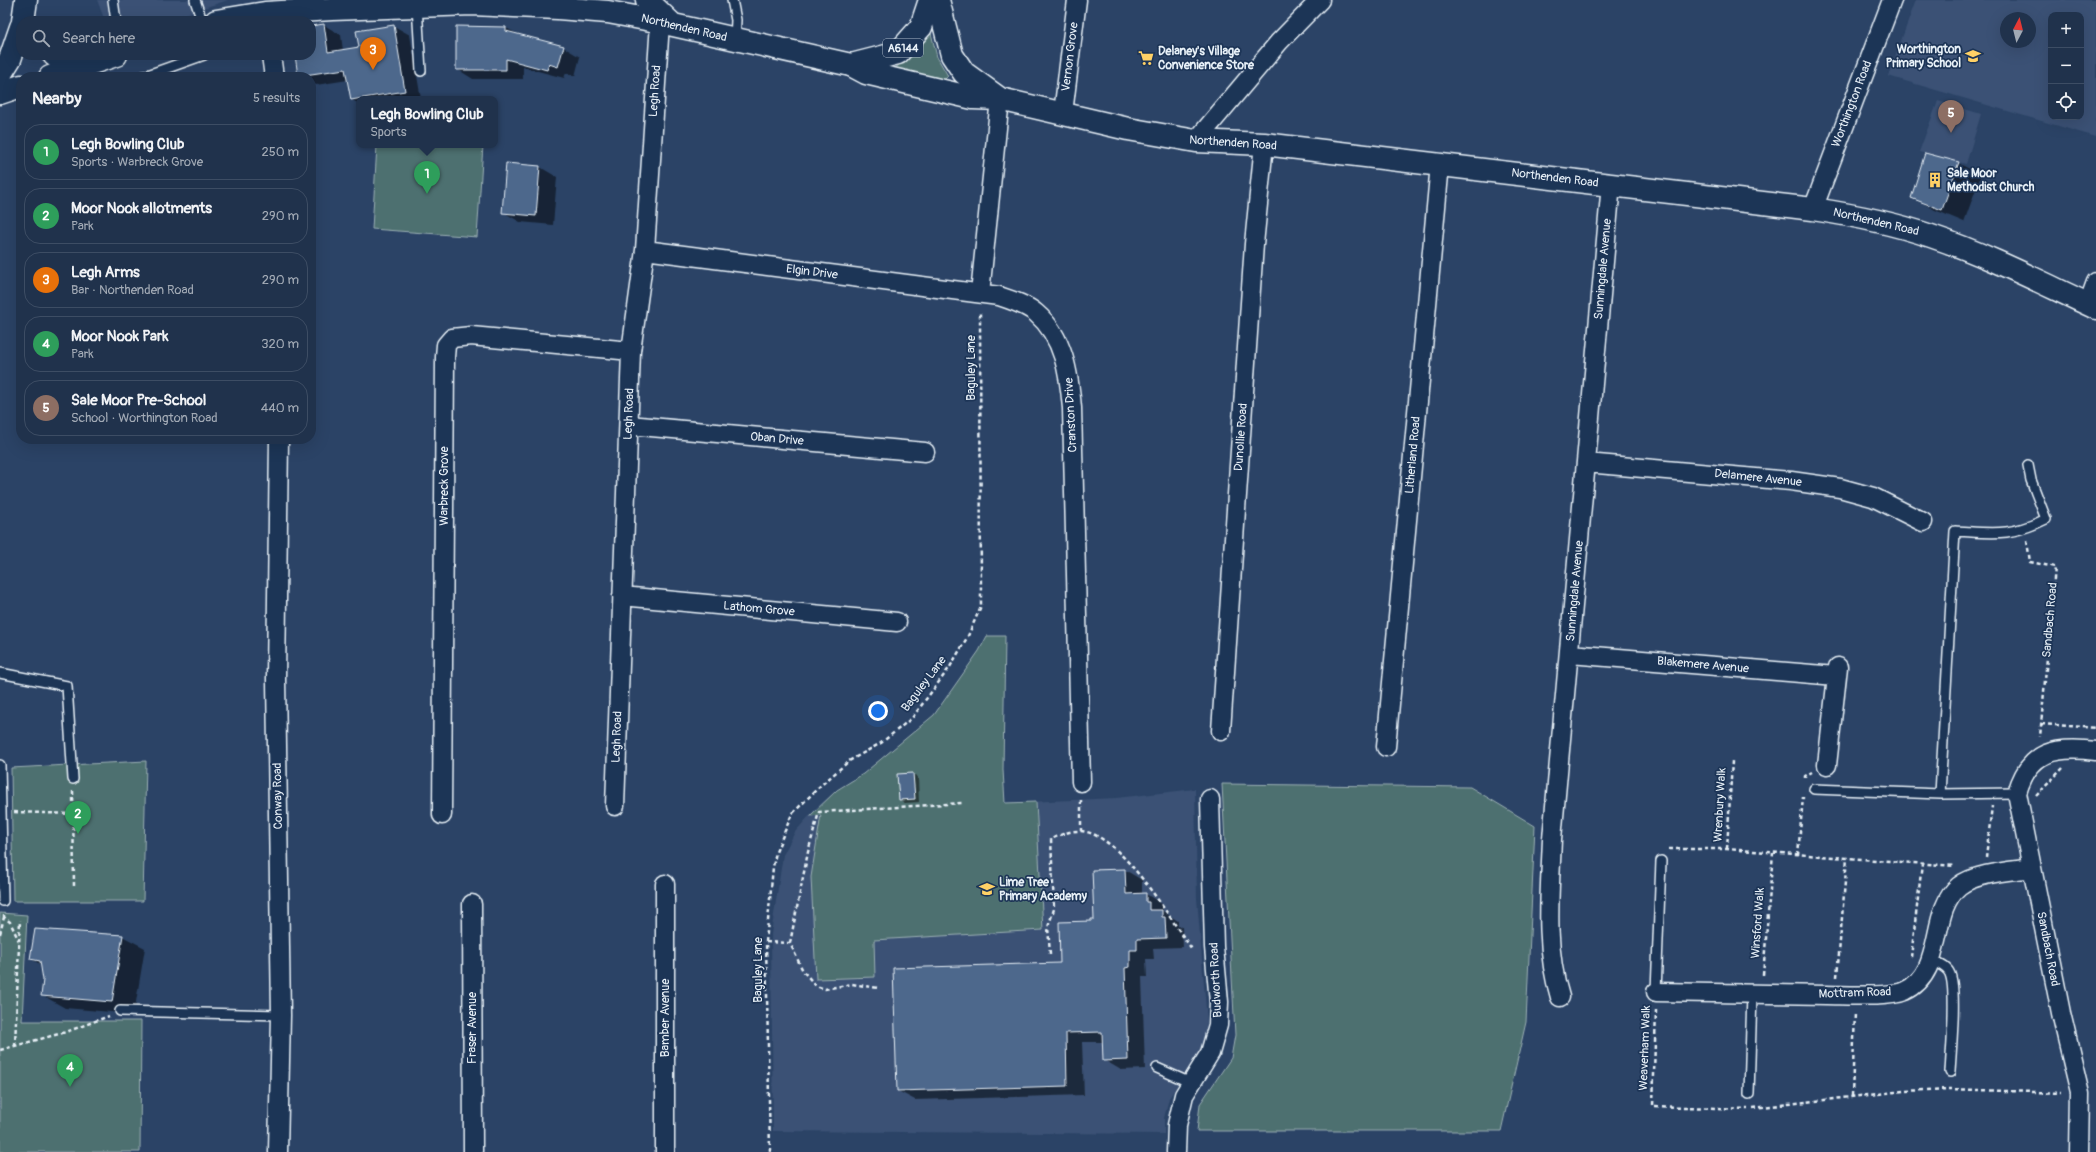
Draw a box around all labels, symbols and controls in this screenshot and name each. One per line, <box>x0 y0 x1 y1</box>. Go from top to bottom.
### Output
street label: Northenden Road <box>640 11 729 45</box>
north arrow <box>2000 12 2036 48</box>
map controls <box>2048 12 2084 120</box>
button: + <box>2048 12 2084 48</box>
search box <box>16 16 316 60</box>
street label: Vernon Grove <box>1058 21 1082 93</box>
icon: search <box>30 27 52 49</box>
text: Search here <box>62 29 135 48</box>
pin: 3 <box>360 37 386 70</box>
road number: A6144 <box>883 39 923 57</box>
place label: Worthington Primary School <box>1886 42 1961 71</box>
place label: Delaney's Village Convenience Store <box>1158 44 1255 73</box>
school or university icon: Worthington Primary School <box>1964 47 1982 65</box>
button: − <box>2048 48 2084 84</box>
supermarket icon: Delaney's Village Convenience Store <box>1137 49 1155 67</box>
street label: Worthington Road <box>1829 58 1875 150</box>
street label: Legh Road <box>646 64 664 117</box>
button: locate <box>2048 84 2084 120</box>
text: Nearby <box>32 88 81 109</box>
text: 5 results <box>253 90 300 106</box>
popup <box>356 96 498 148</box>
pin: 5 <box>1938 100 1964 133</box>
text: Legh Bowling Club <box>370 105 484 124</box>
text: Sports <box>370 124 407 140</box>
street label: Northenden Road <box>1189 132 1277 154</box>
text: Legh Bowling Club <box>71 135 184 154</box>
text: 1 <box>43 144 49 160</box>
text: 250 m <box>261 144 299 160</box>
text: Sports · Warbreck Grove <box>71 154 203 170</box>
pin: 1 <box>414 161 440 194</box>
street label: Northenden Road <box>1511 165 1600 191</box>
place label: Sale Moor Methodist Church <box>1947 166 2035 195</box>
building icon: Sale Moor Methodist Church <box>1926 171 1944 189</box>
text: Moor Nook allotments <box>71 199 212 218</box>
street label: Northenden Road <box>1832 205 1921 239</box>
text: 2 <box>42 208 50 224</box>
text: 290 m <box>262 208 299 224</box>
text: Park <box>71 218 94 234</box>
street label: Sunningdale Avenue <box>1591 218 1615 320</box>
street label: Elgin Drive <box>785 261 839 283</box>
text: Legh Arms <box>71 263 140 282</box>
text: 3 <box>42 272 50 288</box>
text: 290 m <box>262 272 299 288</box>
text: Bar · Northenden Road <box>71 282 194 298</box>
text: Moor Nook Park <box>71 327 169 346</box>
street label: Baguley Lane <box>964 335 979 401</box>
text: 4 <box>42 336 50 352</box>
text: 320 m <box>261 336 299 352</box>
text: Park <box>71 346 94 362</box>
street label: Cranston Drive <box>1062 377 1080 453</box>
street label: Legh Road <box>621 388 637 440</box>
text: Sale Moor Pre-School <box>71 391 206 410</box>
text: 5 <box>42 400 50 416</box>
text: 440 m <box>261 400 299 416</box>
street label: Dunollie Road <box>1231 402 1251 471</box>
text: School · Worthington Road <box>71 410 218 426</box>
street label: Litherland Road <box>1402 415 1424 494</box>
street label: Oban Drive <box>750 429 805 449</box>
street label: Warbreck Grove <box>437 446 452 526</box>
street label: Delamere Avenue <box>1714 466 1803 490</box>
street label: Sunningdale Avenue <box>1563 540 1587 642</box>
street label: Sandbach Road <box>2039 582 2061 658</box>
street label: Lathom Grove <box>723 598 795 620</box>
street label: Baguley Lane <box>898 653 950 715</box>
street label: Blakemere Avenue <box>1656 654 1750 676</box>
your location <box>868 701 888 721</box>
street label: Legh Road <box>609 711 625 763</box>
street label: Conway Road <box>270 762 286 830</box>
street label: Wrenbury Walk <box>1711 767 1729 843</box>
pin: 2 <box>65 801 91 834</box>
place label: Lime Tree Primary Academy <box>999 875 1088 904</box>
school or university icon: Lime Tree Primary Academy <box>978 880 996 898</box>
street label: Winsford Walk <box>1748 887 1768 959</box>
street label: Sandbach Road <box>2033 910 2063 988</box>
street label: Baguley Lane <box>751 937 766 1003</box>
street label: Budworth Road <box>1207 942 1225 1018</box>
street label: Bamber Avenue <box>658 979 673 1057</box>
street label: Mottram Road <box>1818 984 1892 1002</box>
street label: Fraser Avenue <box>465 992 480 1064</box>
street label: Weaverham Walk <box>1636 1005 1654 1091</box>
pin: 4 <box>57 1054 83 1087</box>

